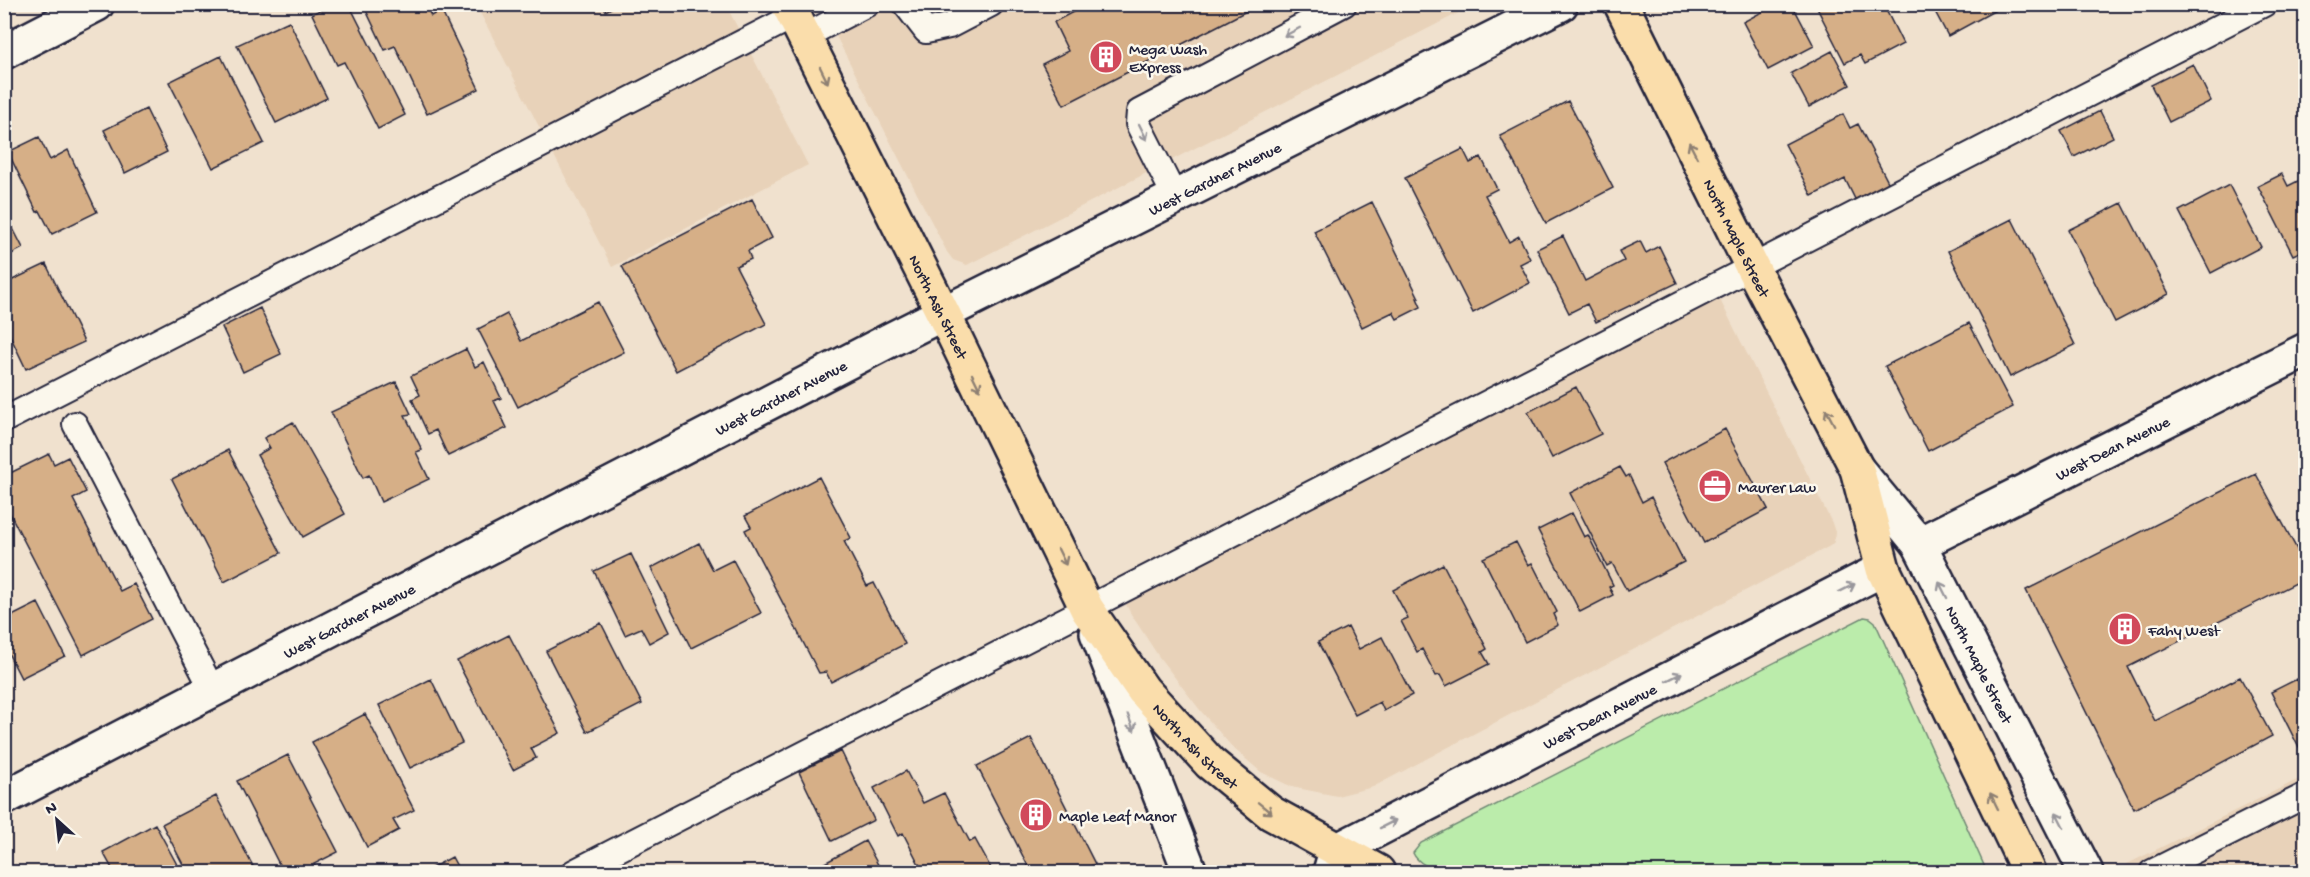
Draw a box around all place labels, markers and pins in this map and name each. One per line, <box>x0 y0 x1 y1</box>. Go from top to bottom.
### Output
building icon: Mega Wash Express <box>1088 39 1124 75</box>
place label: Mega Wash Express <box>1129 42 1208 79</box>
office icon: Maurer Law <box>1697 468 1733 504</box>
place label: Maurer Law <box>1738 480 1817 499</box>
building icon: Fahy West <box>2107 611 2143 647</box>
place label: Fahy West <box>2147 623 2221 642</box>
building icon: Maple Leaf Manor <box>1018 797 1054 833</box>
place label: Maple Leaf Manor <box>1059 809 1177 828</box>

